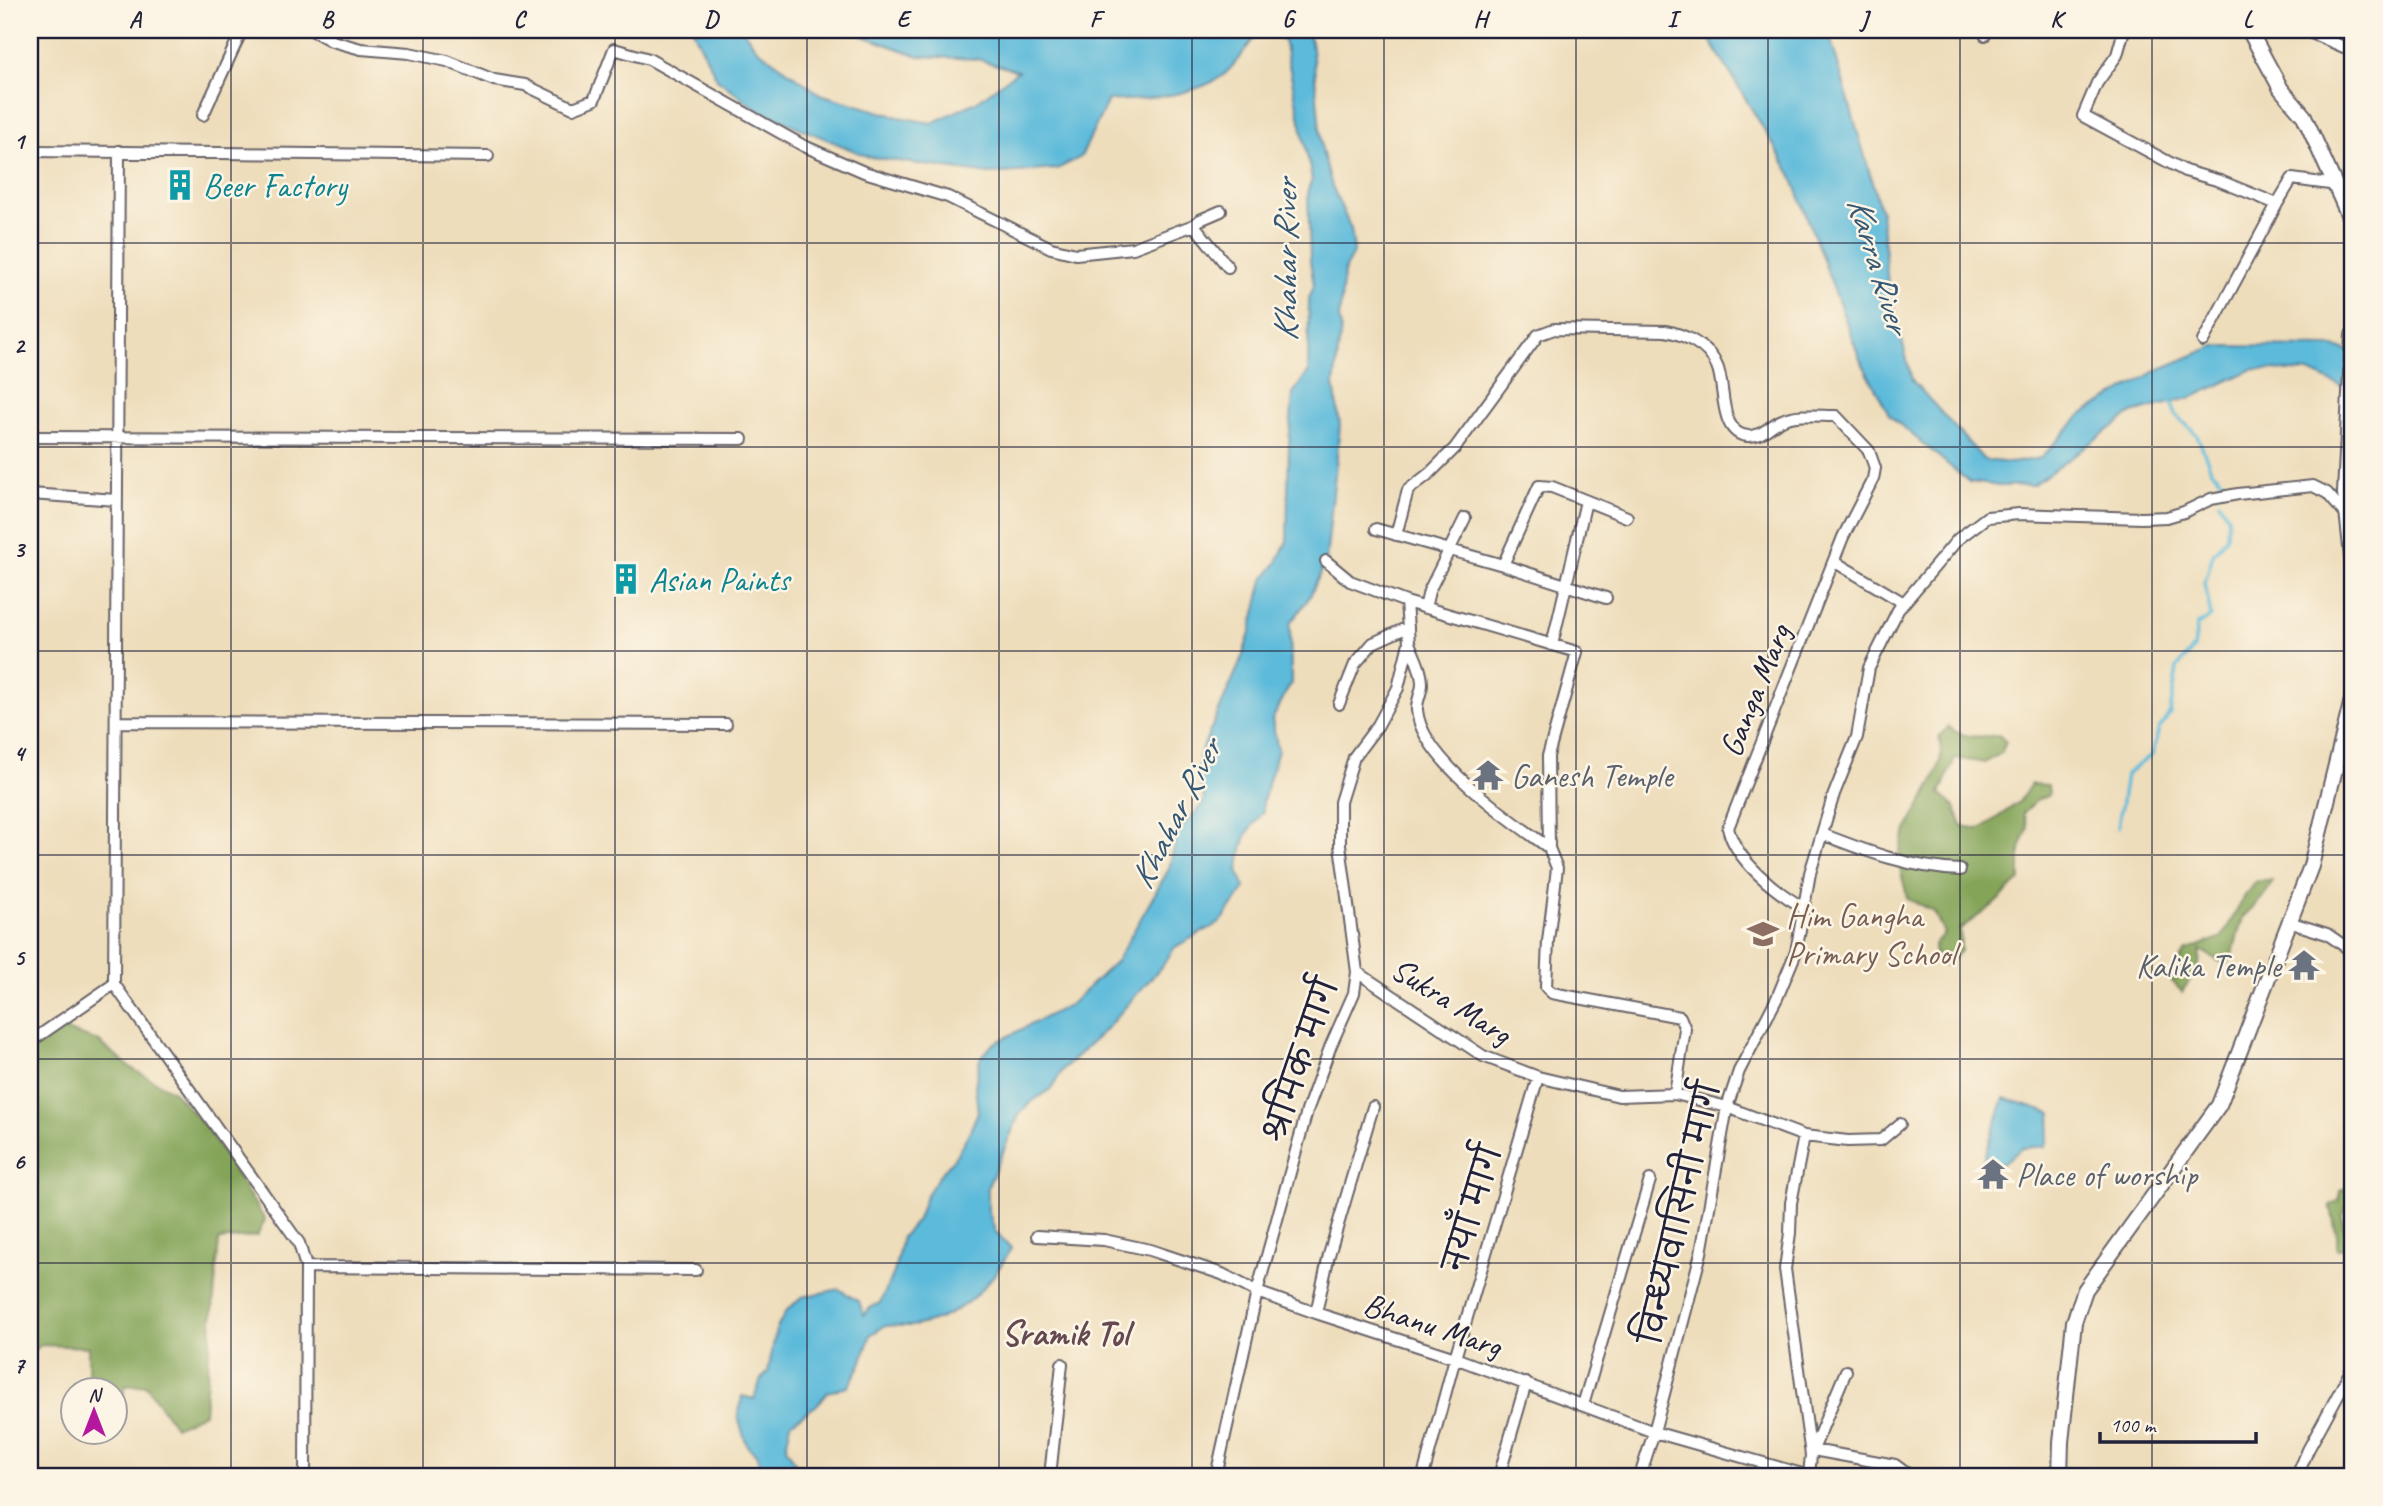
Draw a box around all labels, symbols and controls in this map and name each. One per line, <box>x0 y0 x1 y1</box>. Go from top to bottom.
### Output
text: A <box>129 5 143 34</box>
text: B <box>321 5 335 34</box>
text: C <box>514 5 528 34</box>
text: D <box>704 5 720 34</box>
text: E <box>897 5 913 34</box>
text: F <box>1090 5 1106 34</box>
text: G <box>1282 5 1297 34</box>
text: H <box>1473 5 1491 34</box>
text: I <box>1667 5 1682 34</box>
text: J <box>1858 5 1871 34</box>
text: K <box>2050 5 2066 34</box>
text: L <box>2243 5 2254 34</box>
text: 1 <box>14 127 27 156</box>
place label: Beer Factory <box>203 165 349 207</box>
building icon: Beer Factory <box>163 168 197 202</box>
water label: Khahar River <box>1263 175 1308 342</box>
water label: Karra River <box>1837 191 1922 343</box>
text: 2 <box>14 331 27 360</box>
text: 3 <box>14 535 27 564</box>
place label: Asian Paints <box>649 559 792 601</box>
building icon: Asian Paints <box>609 562 643 596</box>
street label: Ganga Marg <box>1709 617 1801 763</box>
water label: Khahar River <box>1119 727 1235 896</box>
text: 4 <box>14 739 27 768</box>
place label: Ganesh Temple <box>1511 755 1675 797</box>
temple icon: Ganesh Temple <box>1471 758 1505 792</box>
place label: Him Gangha Primary School <box>1786 895 1961 975</box>
school or university icon: Him Gangha Primary School <box>1746 917 1780 951</box>
text: 5 <box>14 943 26 972</box>
place label: Kalika Temple <box>2136 945 2283 987</box>
street label: Sukra Marg <box>1384 948 1520 1055</box>
temple icon: Kalika Temple <box>2287 948 2321 982</box>
street label: श्रमिक मार्ग <box>1249 969 1349 1148</box>
street label: विन्ध्यवासिनी मार्ग <box>1625 1075 1731 1350</box>
street label: नयाँ मार्ग <box>1429 1137 1513 1278</box>
text: 6 <box>14 1147 27 1176</box>
place label: Place of worship <box>2016 1154 2199 1196</box>
temple icon: Place of worship <box>1976 1157 2010 1191</box>
street label: Bhanu Marg <box>1358 1283 1508 1367</box>
district label: Sramik Tol <box>1002 1311 1135 1356</box>
text: 7 <box>14 1351 27 1380</box>
north arrow <box>60 1376 130 1446</box>
text: N <box>88 1383 103 1407</box>
scale bar <box>2100 1401 2255 1445</box>
text: 100 m <box>2110 1412 2157 1438</box>

